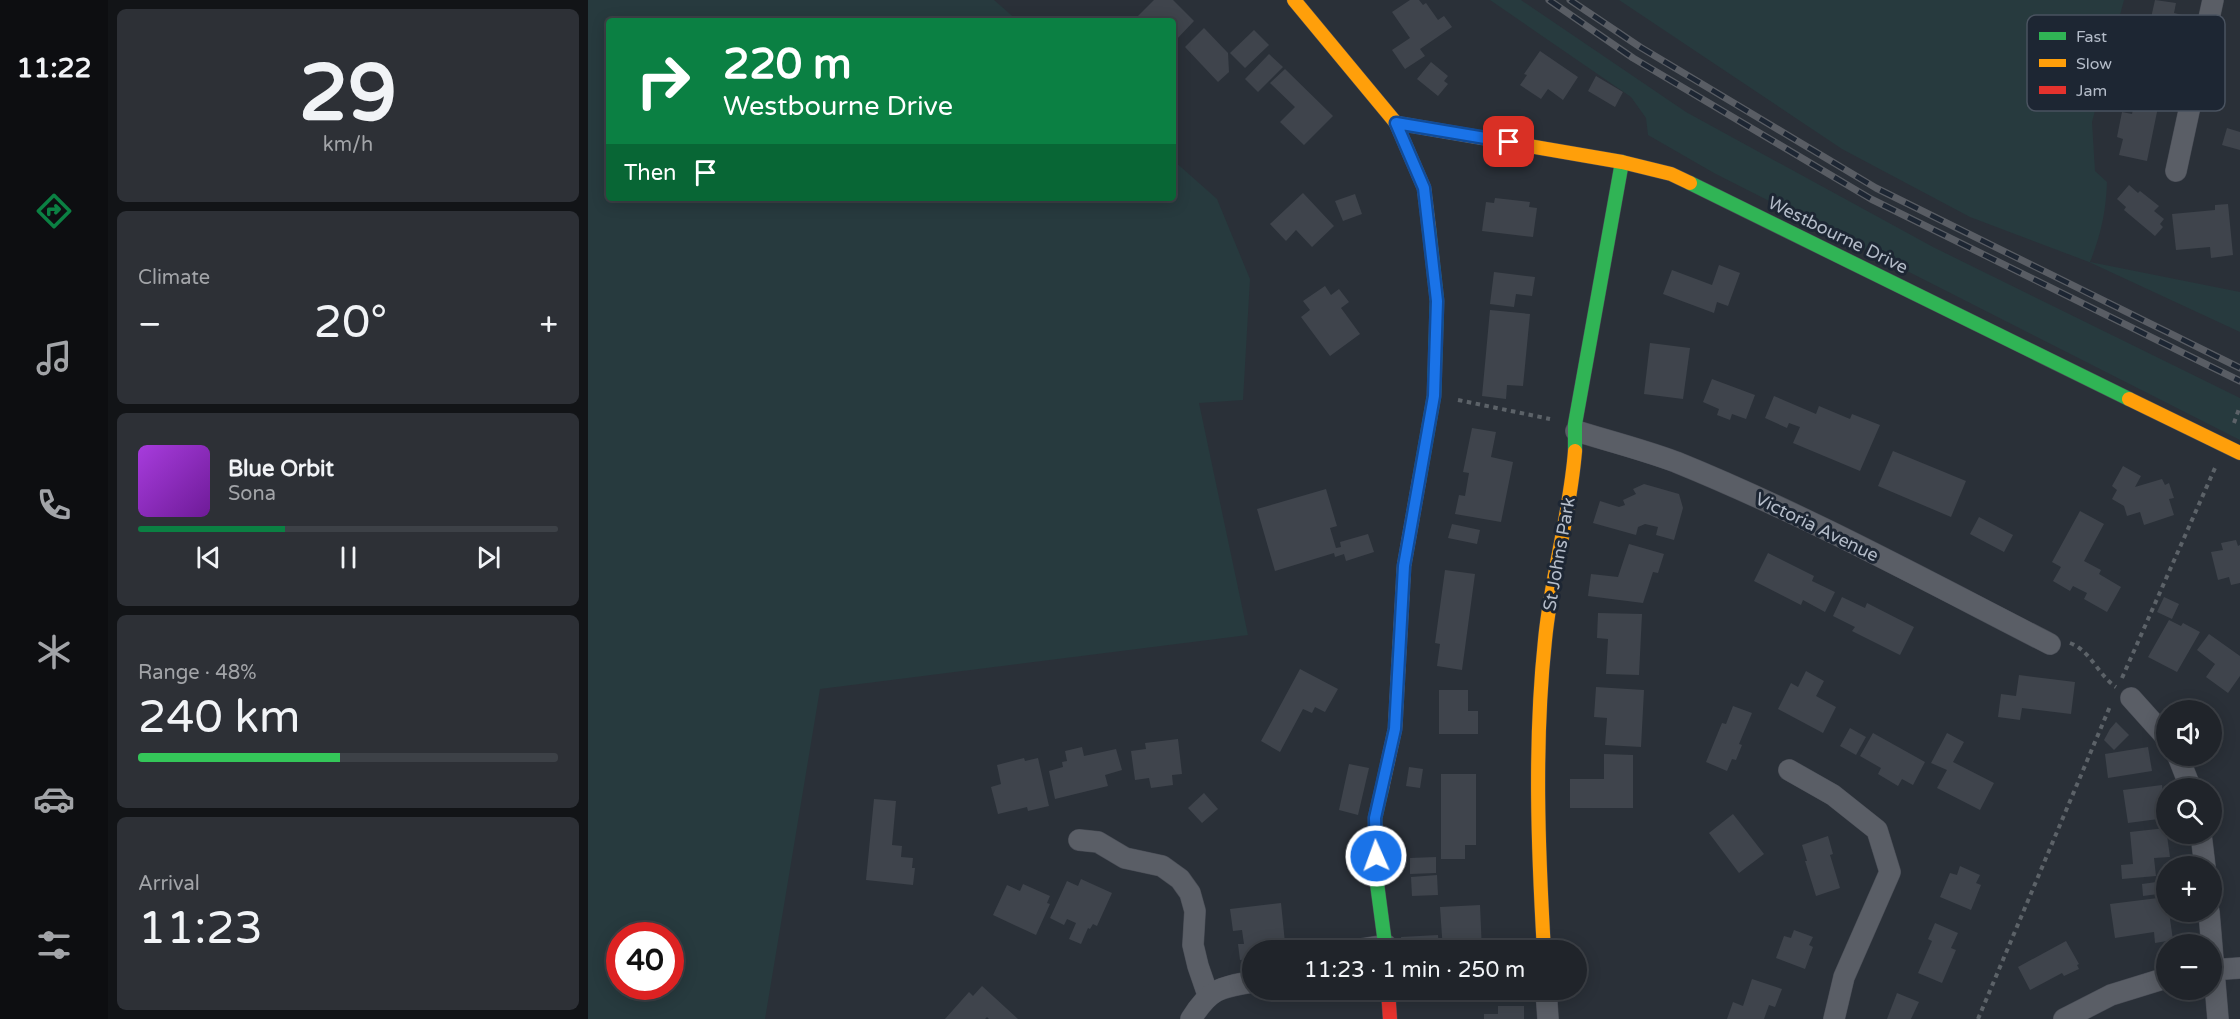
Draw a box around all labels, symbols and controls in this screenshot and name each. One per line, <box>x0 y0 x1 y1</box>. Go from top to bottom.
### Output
legend <box>2027 15 2225 111</box>
text: Fast <box>2076 27 2107 47</box>
text: 220 m <box>723 39 852 90</box>
icon: right <box>624 42 702 120</box>
text: 29 <box>299 47 397 141</box>
text: 11:22 <box>17 52 91 85</box>
text: Slow <box>2076 54 2112 74</box>
text: Jam <box>2076 81 2107 101</box>
text: Westbourne Drive <box>723 90 953 123</box>
pin <box>1483 116 1534 167</box>
icon: arrive <box>1492 125 1525 158</box>
text: km/h <box>323 133 373 157</box>
icon: arrive <box>689 156 722 189</box>
text: Then <box>624 160 677 186</box>
icon: directions <box>33 190 75 232</box>
street label: Westbourne Drive <box>1764 192 1912 278</box>
text: Climate <box>138 266 210 290</box>
text: 20° <box>314 296 387 350</box>
text: − <box>138 305 162 344</box>
text: + <box>539 305 558 344</box>
icon: music <box>33 337 75 379</box>
text: Blue Orbit <box>228 456 334 482</box>
text: Sona <box>228 482 276 506</box>
icon: phone <box>33 484 75 526</box>
street label: Victoria Avenue <box>1752 488 1882 566</box>
street label: St Johns Park <box>1538 495 1580 613</box>
icon: previous <box>192 541 225 574</box>
icon: pause <box>332 541 365 574</box>
icon: next <box>472 541 505 574</box>
icon: climate <box>33 631 75 673</box>
text: Range · 48% <box>138 661 257 685</box>
text: 240 km <box>138 691 300 745</box>
map controls <box>2156 700 2222 1000</box>
button: sound <box>2156 700 2222 766</box>
icon: car <box>33 778 75 820</box>
button: search <box>2156 778 2222 844</box>
position arrow <box>1344 824 1408 888</box>
button: + <box>2156 856 2222 922</box>
text: Arrival <box>138 872 200 896</box>
text: 11:23 <box>138 902 263 956</box>
speed limit sign: 40 <box>606 922 684 1000</box>
icon: filters <box>33 924 75 966</box>
button: − <box>2156 934 2222 1000</box>
text: 11:23 · 1 min · 250 m <box>1304 957 1525 983</box>

